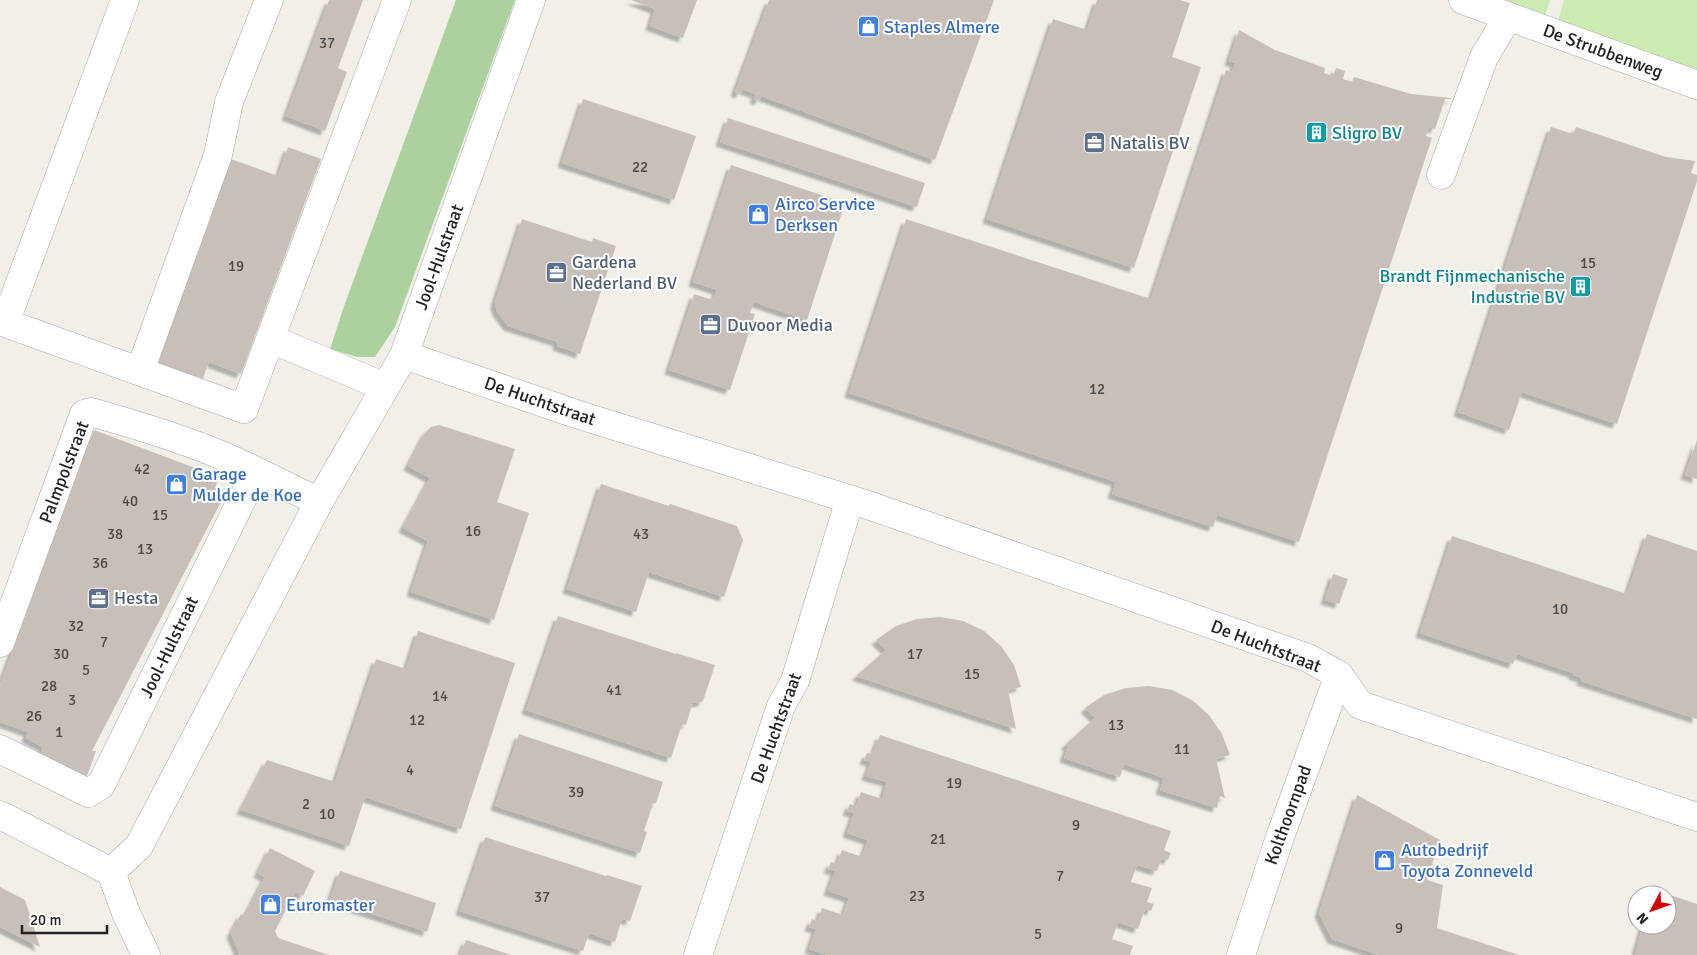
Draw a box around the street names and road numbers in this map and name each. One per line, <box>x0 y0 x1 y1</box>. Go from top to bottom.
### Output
street label: De Strubbenweg <box>1540 19 1666 83</box>
street label: Jool-Hulstraat <box>410 201 468 313</box>
street label: De Huchtstraat <box>481 372 599 430</box>
street label: Palmpolstraat <box>34 418 94 526</box>
street label: Jool-Hulstraat <box>135 593 203 701</box>
street label: De Huchtstraat <box>1208 615 1324 677</box>
street label: De Huchtstraat <box>746 670 806 786</box>
street label: Kolthoornpad <box>1260 762 1316 868</box>

